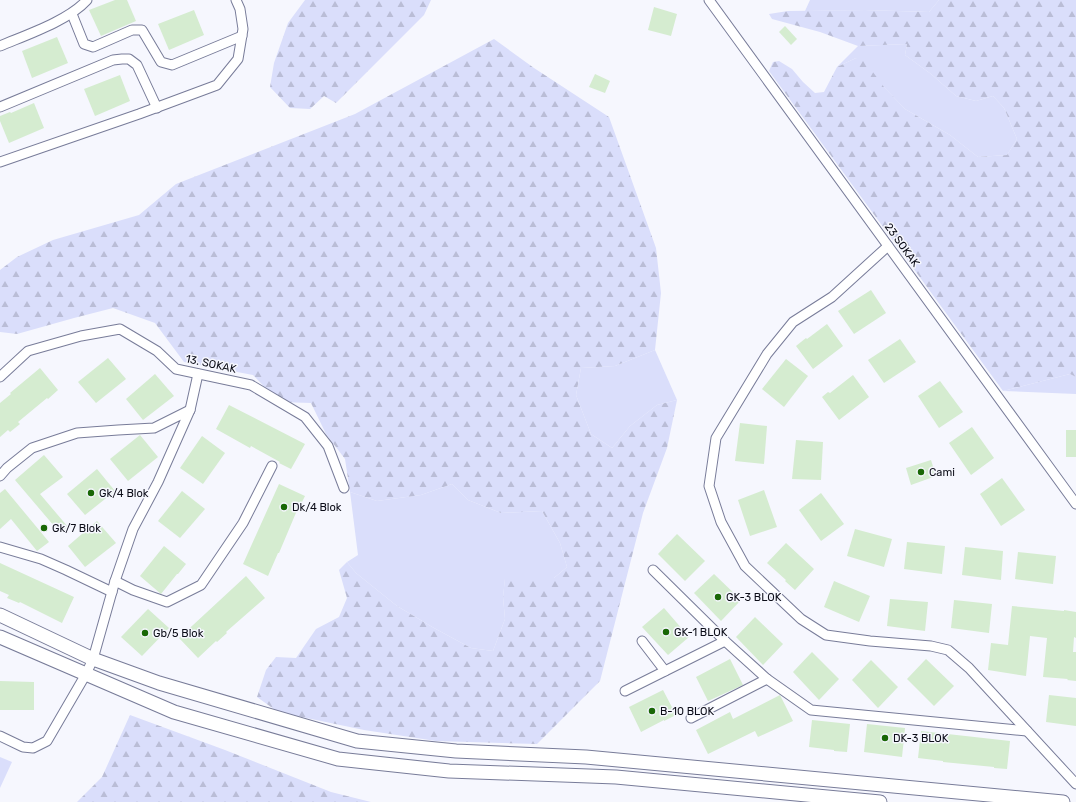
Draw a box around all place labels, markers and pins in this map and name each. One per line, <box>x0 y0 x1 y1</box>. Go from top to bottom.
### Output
place label: Cami <box>929 466 955 479</box>
marker: Cami <box>916 467 926 477</box>
place label: Gk/4 Blok <box>99 487 149 500</box>
marker: Gk/4 Blok <box>86 488 96 498</box>
place label: Dk/4 Blok <box>292 501 342 514</box>
marker: Dk/4 Blok <box>279 502 289 512</box>
place label: Gk/7 Blok <box>52 522 101 535</box>
marker: Gk/7 Blok <box>39 523 49 533</box>
place label: GK-3 BLOK <box>726 591 782 604</box>
marker: GK-3 BLOK <box>713 592 723 602</box>
place label: GK-1 BLOK <box>674 626 728 639</box>
place label: Gb/5 Blok <box>153 627 204 640</box>
marker: GK-1 BLOK <box>661 627 671 637</box>
marker: Gb/5 Blok <box>140 628 150 638</box>
place label: B-10 BLOK <box>660 705 715 718</box>
marker: B-10 BLOK <box>647 706 657 716</box>
place label: DK-3 BLOK <box>893 732 949 745</box>
marker: DK-3 BLOK <box>880 733 890 743</box>

